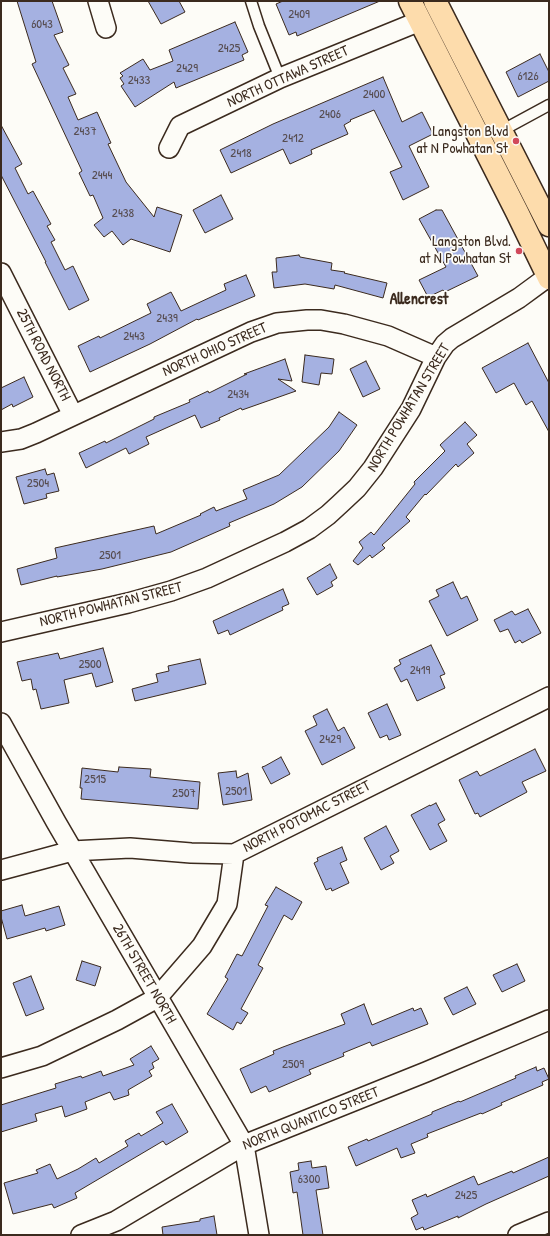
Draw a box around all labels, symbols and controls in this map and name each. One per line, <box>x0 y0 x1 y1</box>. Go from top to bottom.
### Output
house number: 2409 <box>288 7 310 23</box>
house number: 6043 <box>31 17 53 33</box>
house number: 2425 <box>218 41 240 57</box>
street label: NORTH OTTAWA STREET <box>224 42 352 112</box>
house number: 2429 <box>176 61 198 77</box>
house number: 6126 <box>517 69 539 85</box>
house number: 2433 <box>128 73 150 89</box>
house number: 2400 <box>363 87 385 103</box>
house number: 2406 <box>319 107 341 123</box>
place label: Langston Blvd at N Powhatan St <box>416 123 508 158</box>
house number: 2437 <box>73 124 97 140</box>
house number: 2412 <box>282 131 304 147</box>
marker: Langston Blvd at N Powhatan St <box>511 136 521 146</box>
house number: 2418 <box>230 146 252 162</box>
house number: 2444 <box>92 168 112 184</box>
house number: 2438 <box>112 206 134 222</box>
place label: Langston Blvd. at N Powhatan St <box>419 233 511 268</box>
marker: Langston Blvd. at N Powhatan St <box>514 246 524 256</box>
district label: Allencrest <box>390 290 448 310</box>
street label: 25TH ROAD NORTH <box>12 306 74 404</box>
house number: 2439 <box>156 311 178 327</box>
street label: NORTH OHIO STREET <box>160 319 270 381</box>
house number: 2443 <box>123 329 145 345</box>
street label: NORTH POWHATAN STREET <box>364 341 454 475</box>
house number: 2434 <box>227 387 249 403</box>
house number: 2504 <box>27 476 49 492</box>
house number: 2501 <box>99 548 121 564</box>
street label: NORTH POWHATAN STREET <box>38 579 184 631</box>
house number: 2500 <box>78 657 102 673</box>
house number: 2419 <box>410 663 430 679</box>
house number: 2429 <box>319 732 341 748</box>
house number: 2515 <box>84 772 106 788</box>
street label: NORTH POTOMAC STREET <box>240 777 374 857</box>
house number: 2501 <box>225 784 247 800</box>
house number: 2507 <box>172 786 196 802</box>
street label: 26TH STREET NORTH <box>108 921 180 1027</box>
house number: 2509 <box>282 1057 304 1073</box>
street label: NORTH QUANTICO STREET <box>240 1083 382 1155</box>
house number: 6300 <box>298 1172 320 1188</box>
house number: 2425 <box>455 1188 477 1204</box>

